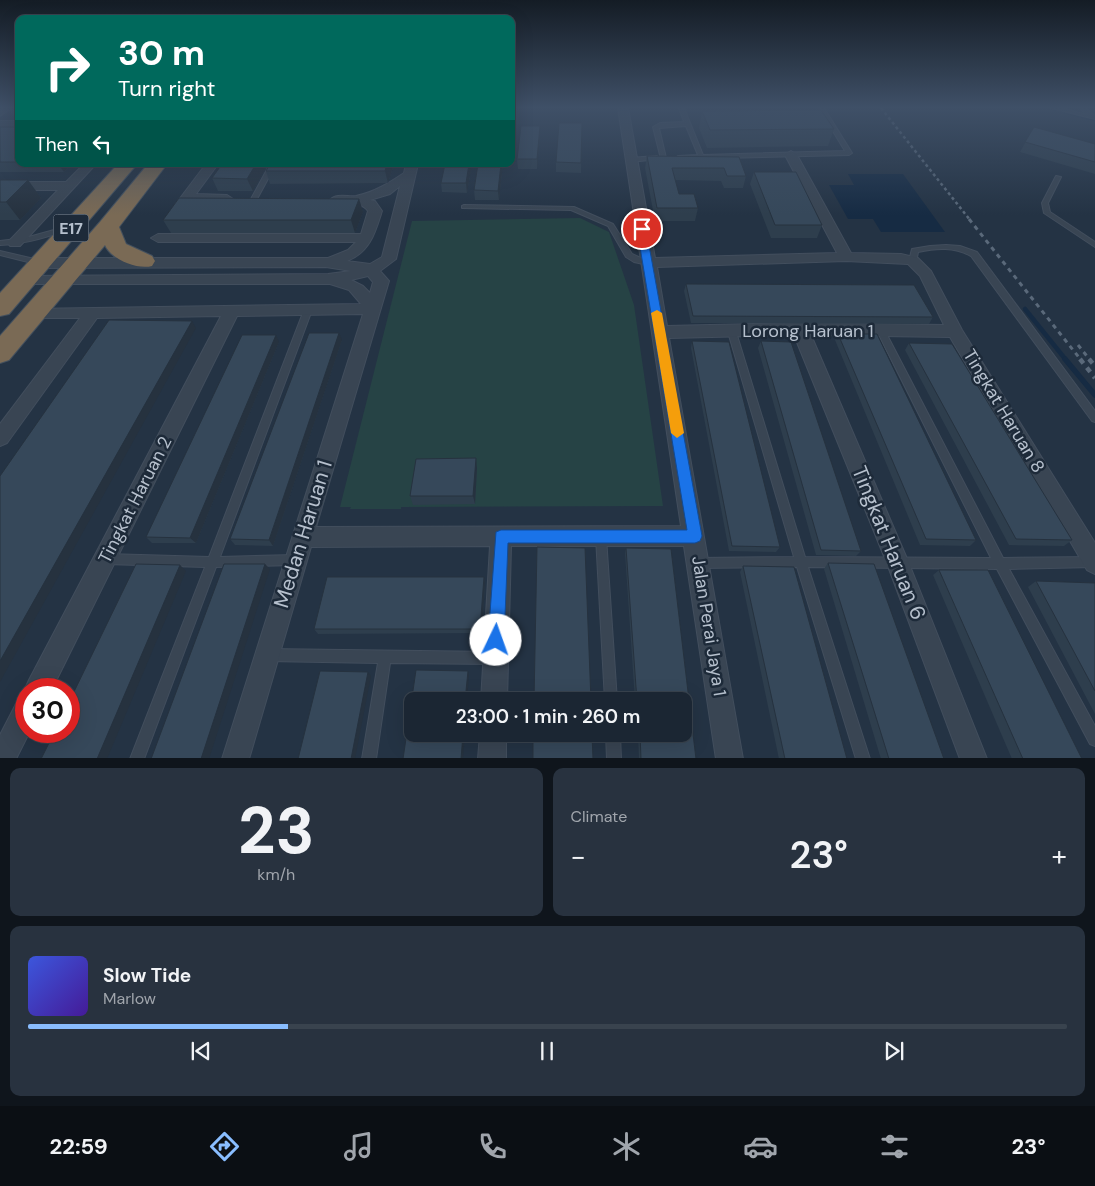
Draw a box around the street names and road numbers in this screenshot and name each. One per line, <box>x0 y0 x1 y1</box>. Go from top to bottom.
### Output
road number: E17 <box>54 214 88 242</box>
street label: Lorong Haruan 1 <box>742 319 874 343</box>
street label: Tingkat Haruan 8 <box>958 345 1050 477</box>
street label: Tingkat Haruan 2 <box>93 432 177 568</box>
street label: Medan Haruan 1 <box>267 457 339 611</box>
street label: Tingkat Haruan 6 <box>845 462 933 624</box>
street label: Jalan Perai Jaya 1 <box>686 554 732 698</box>

